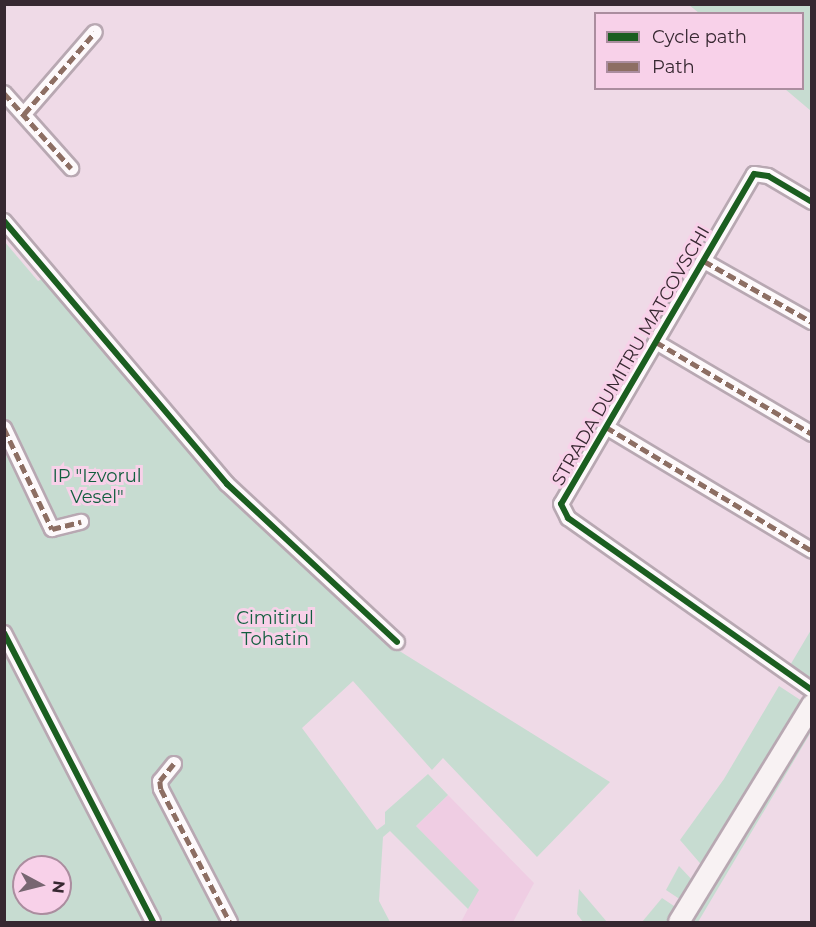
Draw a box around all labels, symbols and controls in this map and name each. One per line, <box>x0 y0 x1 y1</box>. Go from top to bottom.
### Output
legend <box>594 12 804 90</box>
text: Cycle path <box>652 26 747 48</box>
text: Path <box>652 56 695 78</box>
street label: STRADA DUMITRU MATCOVSCHI <box>548 222 714 490</box>
park label: IP "Izvorul Vesel" <box>52 466 142 508</box>
park label: Cimitirul Tohatin <box>236 608 314 650</box>
north arrow <box>12 855 72 915</box>
text: N <box>48 879 69 895</box>

